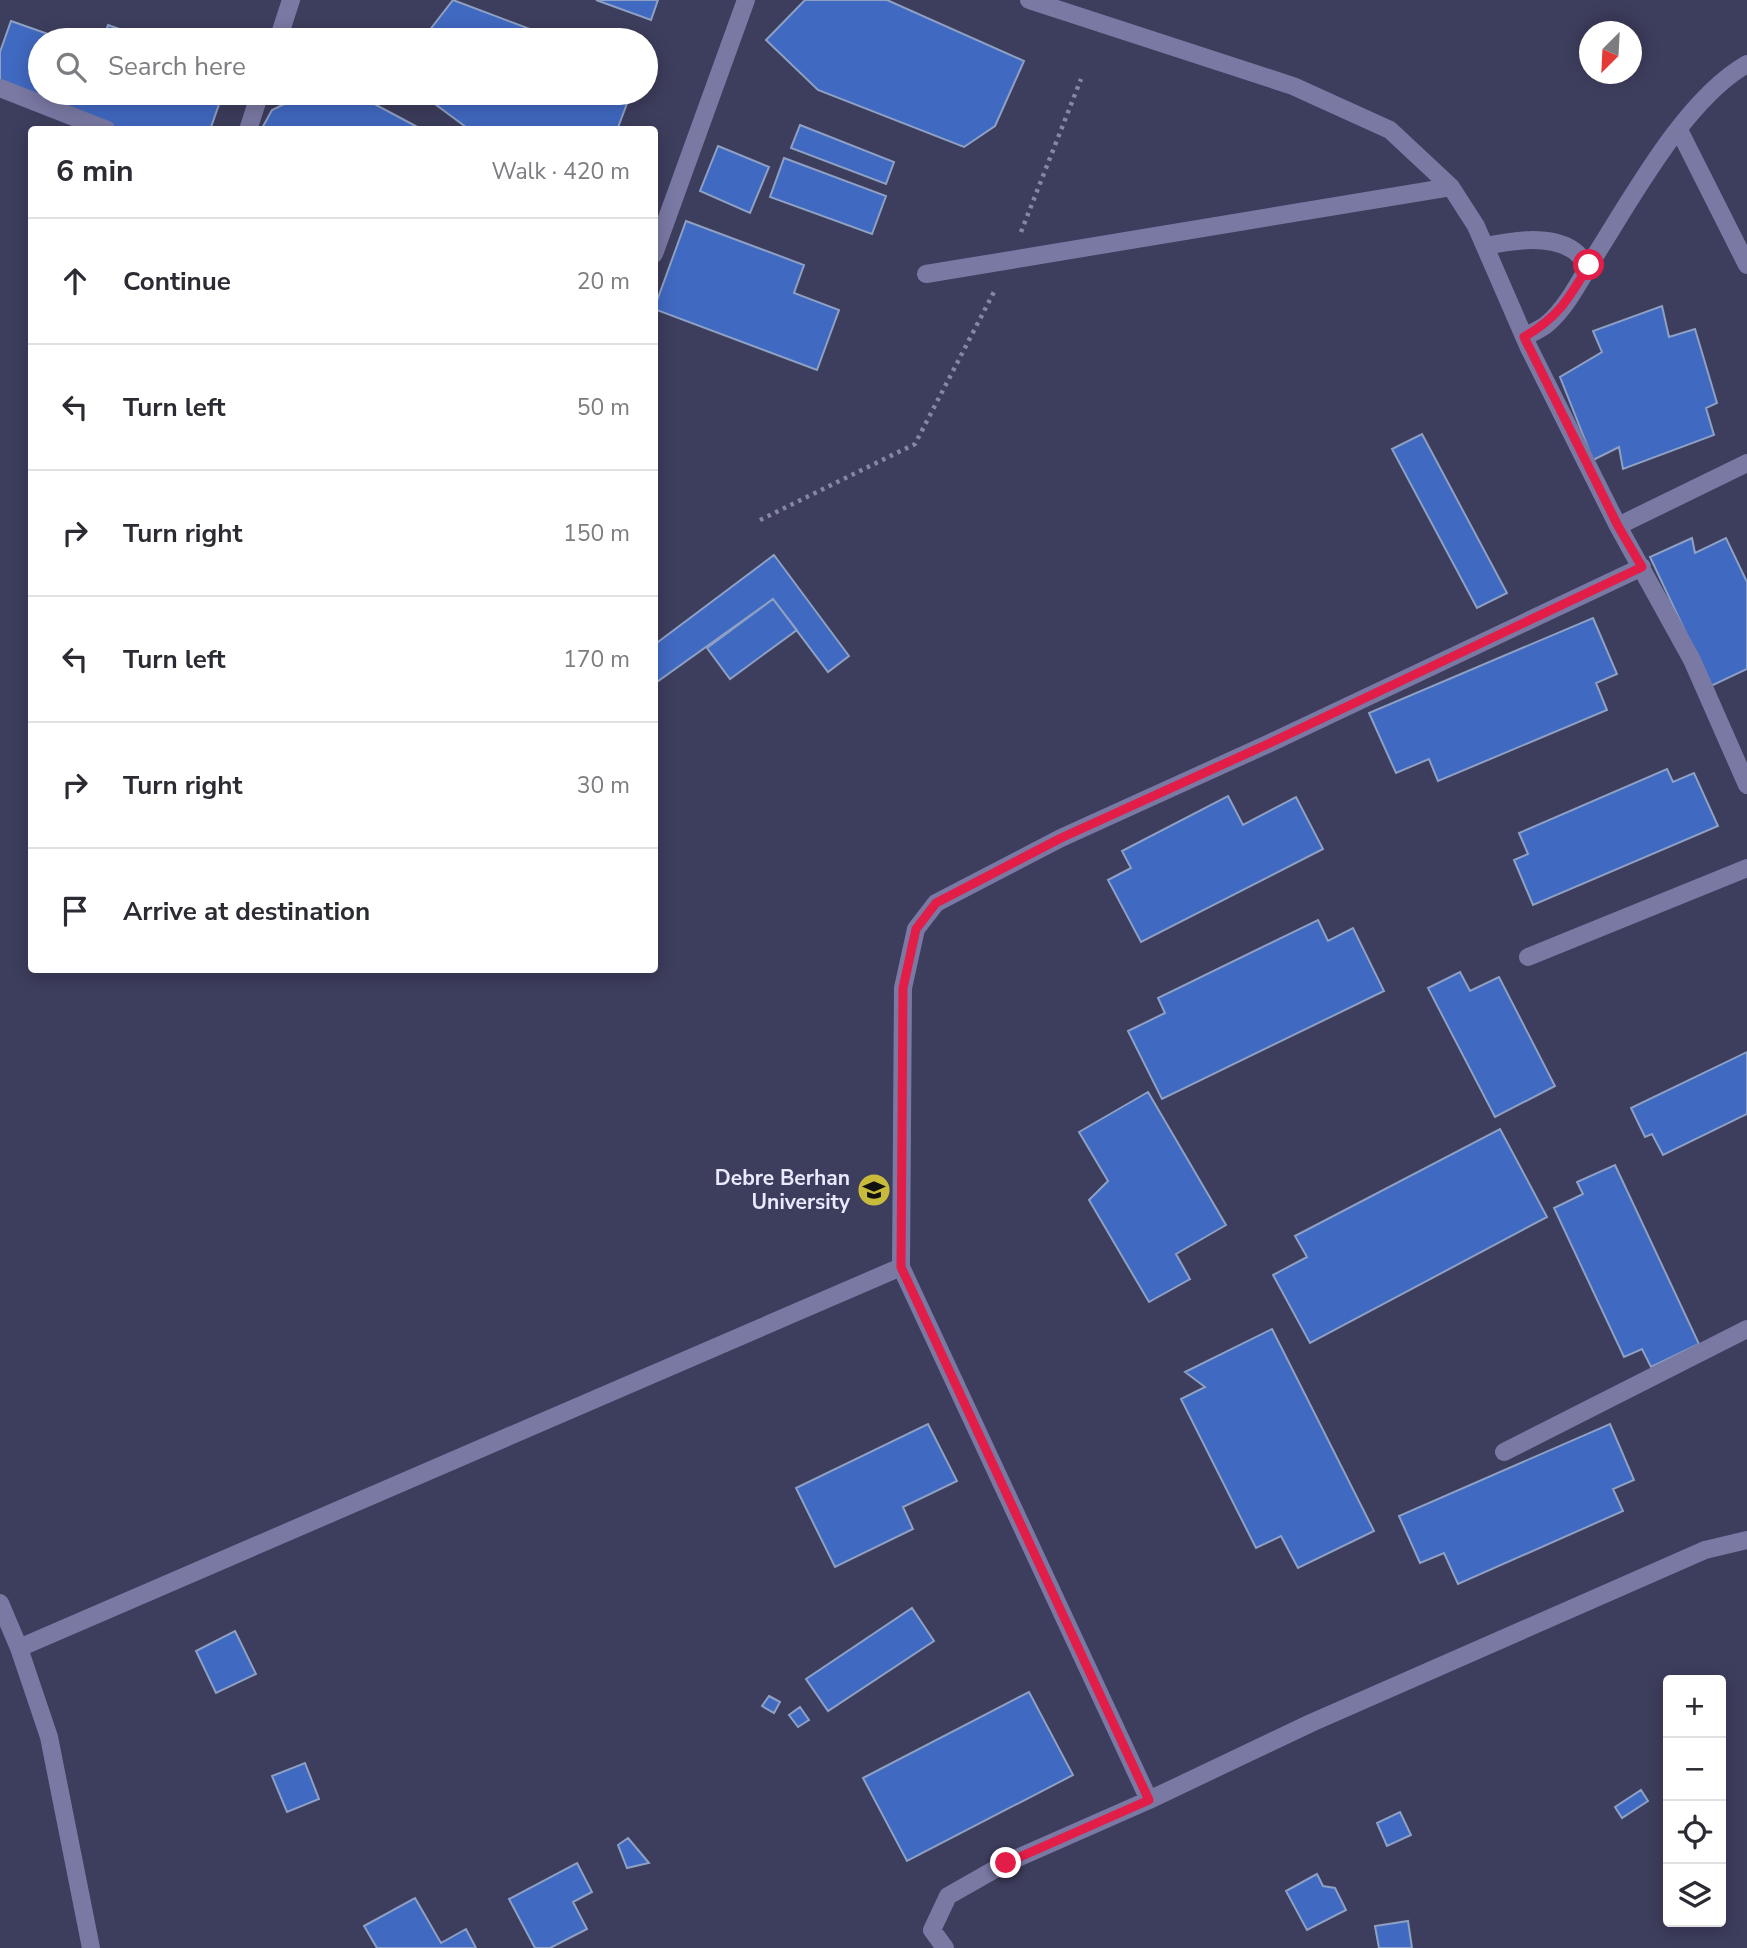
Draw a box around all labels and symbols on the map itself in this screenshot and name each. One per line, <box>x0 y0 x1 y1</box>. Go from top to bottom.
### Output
north arrow <box>1579 21 1642 84</box>
route start <box>1573 249 1604 280</box>
place label: Debre Berhan University <box>715 1164 851 1216</box>
school or university icon: Debre Berhan University <box>855 1171 893 1209</box>
route end <box>990 1847 1021 1878</box>

